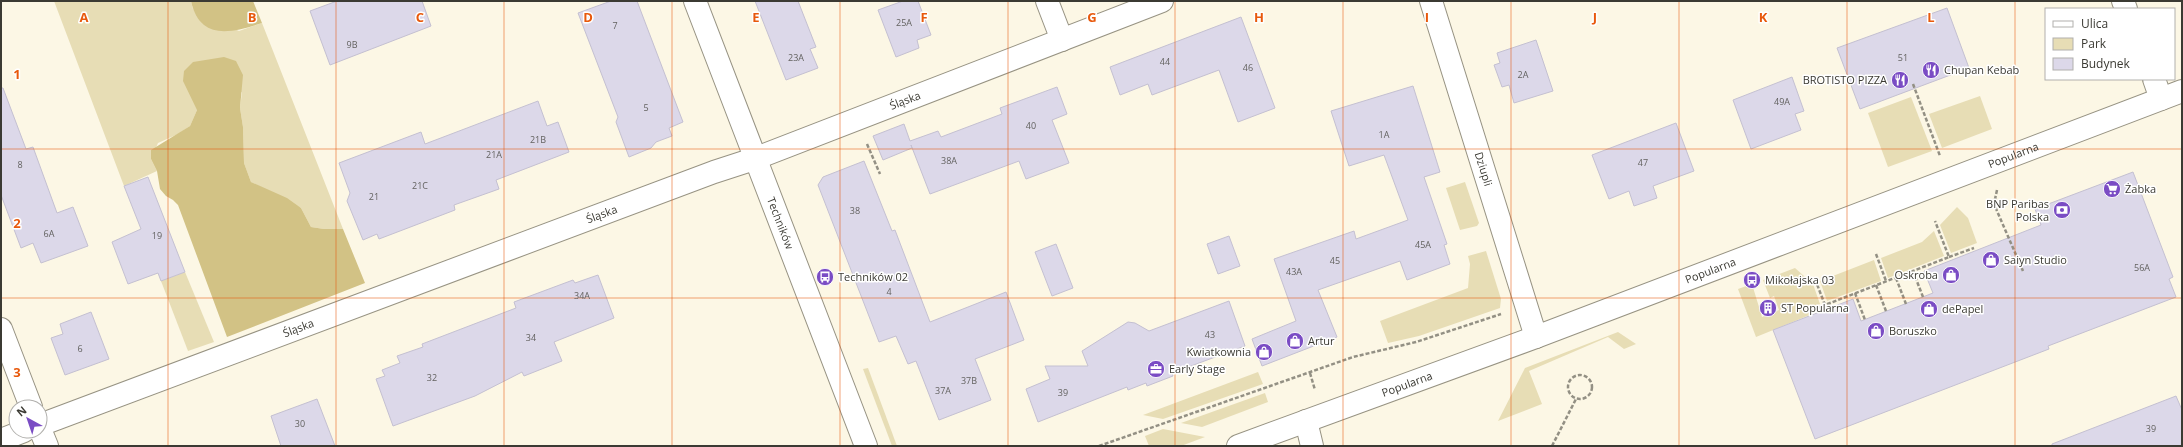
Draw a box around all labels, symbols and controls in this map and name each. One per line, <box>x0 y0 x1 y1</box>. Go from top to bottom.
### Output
text: A <box>80 8 89 26</box>
text: B <box>248 8 257 26</box>
text: C <box>416 8 424 26</box>
text: D <box>583 8 593 26</box>
text: E <box>752 8 760 26</box>
text: F <box>920 8 928 26</box>
text: G <box>1087 8 1097 26</box>
text: H <box>1254 8 1264 26</box>
text: I <box>1425 8 1429 26</box>
text: J <box>1592 8 1597 26</box>
text: K <box>1759 8 1768 26</box>
text: L <box>1927 8 1935 26</box>
legend <box>2045 8 2175 80</box>
text: Ulica <box>2081 15 2108 32</box>
house number: 25A <box>896 16 912 29</box>
house number: 7 <box>612 19 618 32</box>
text: Park <box>2081 35 2107 52</box>
house number: 9B <box>347 38 358 51</box>
house number: 23A <box>788 51 804 64</box>
house number: 51 <box>1898 51 1908 64</box>
house number: 44 <box>1160 55 1170 68</box>
text: Budynek <box>2081 55 2131 72</box>
restaurant icon: Chupan Kebab <box>1921 60 1941 80</box>
house number: 46 <box>1243 61 1253 74</box>
place label: Chupan Kebab <box>1944 62 2020 77</box>
text: 1 <box>13 65 21 83</box>
house number: 2A <box>1518 68 1529 81</box>
restaurant icon: BROTISTO PIZZA <box>1890 70 1910 90</box>
place label: BROTISTO PIZZA <box>1803 72 1887 87</box>
street label: Śląska <box>887 87 923 113</box>
house number: 49A <box>1774 95 1790 108</box>
house number: 5 <box>643 101 649 114</box>
house number: 40 <box>1026 119 1036 132</box>
house number: 1A <box>1379 128 1390 141</box>
house number: 21B <box>530 133 546 146</box>
street label: Popularna <box>1986 138 2041 171</box>
house number: 21A <box>486 148 502 161</box>
street label: Dziupli <box>1472 150 1496 188</box>
house number: 38A <box>941 154 957 167</box>
house number: 47 <box>1638 156 1648 169</box>
house number: 8 <box>17 158 23 171</box>
house number: 21C <box>412 179 428 192</box>
supermarket icon: Żabka <box>2102 179 2122 199</box>
place label: Żabka <box>2125 181 2156 196</box>
house number: 21 <box>369 190 379 203</box>
street label: Techników <box>764 195 798 252</box>
place label: BNP Paribas Polska <box>1986 196 2049 224</box>
bank icon: BNP Paribas Polska <box>2052 200 2072 220</box>
street label: Śląska <box>584 201 619 226</box>
house number: 38 <box>850 204 860 217</box>
text: 2 <box>13 214 21 232</box>
house number: 6A <box>44 227 55 240</box>
house number: 19 <box>152 229 162 242</box>
house number: 45A <box>1415 238 1431 251</box>
shop icon: Saiyn Studio <box>1981 250 2001 270</box>
place label: Saiyn Studio <box>2004 252 2067 267</box>
house number: 45 <box>1330 254 1340 267</box>
street label: Popularna <box>1683 254 1738 287</box>
house number: 56A <box>2134 261 2150 274</box>
house number: 43A <box>1286 265 1302 278</box>
shop icon: Oskroba <box>1941 265 1961 285</box>
bus stop icon: Techników 02 <box>815 267 835 287</box>
place label: Oskroba <box>1894 267 1938 282</box>
place label: Techników 02 <box>838 269 908 284</box>
bus stop icon: Mikołajska 03 <box>1742 270 1762 290</box>
place label: Mikołajska 03 <box>1765 272 1834 287</box>
house number: 4 <box>886 285 892 298</box>
house number: 34A <box>574 289 590 302</box>
building icon: ST Popularna <box>1758 298 1778 318</box>
shop icon: dePapel <box>1919 299 1939 319</box>
place label: ST Popularna <box>1781 300 1849 315</box>
place label: dePapel <box>1942 301 1983 316</box>
street label: Śląska <box>281 315 316 340</box>
shop icon: Boruszko <box>1866 321 1886 341</box>
place label: Boruszko <box>1889 323 1937 338</box>
house number: 43 <box>1205 328 1215 341</box>
house number: 34 <box>526 331 536 344</box>
shop icon: Artur <box>1285 331 1305 351</box>
place label: Artur <box>1308 333 1335 348</box>
house number: 6 <box>77 342 83 355</box>
shop icon: Kwiatkownia <box>1254 342 1274 362</box>
place label: Kwiatkownia <box>1186 344 1251 359</box>
office icon: Early Stage <box>1146 359 1166 379</box>
place label: Early Stage <box>1169 361 1225 376</box>
text: 3 <box>13 363 21 381</box>
street label: Popularna <box>1379 368 1434 400</box>
house number: 32 <box>427 371 437 384</box>
house number: 37B <box>961 374 977 387</box>
house number: 37A <box>935 384 951 397</box>
house number: 39 <box>1058 386 1068 399</box>
north arrow <box>8 399 48 439</box>
text: N <box>13 402 30 420</box>
house number: 30 <box>295 417 305 430</box>
house number: 39 <box>2146 422 2156 435</box>

